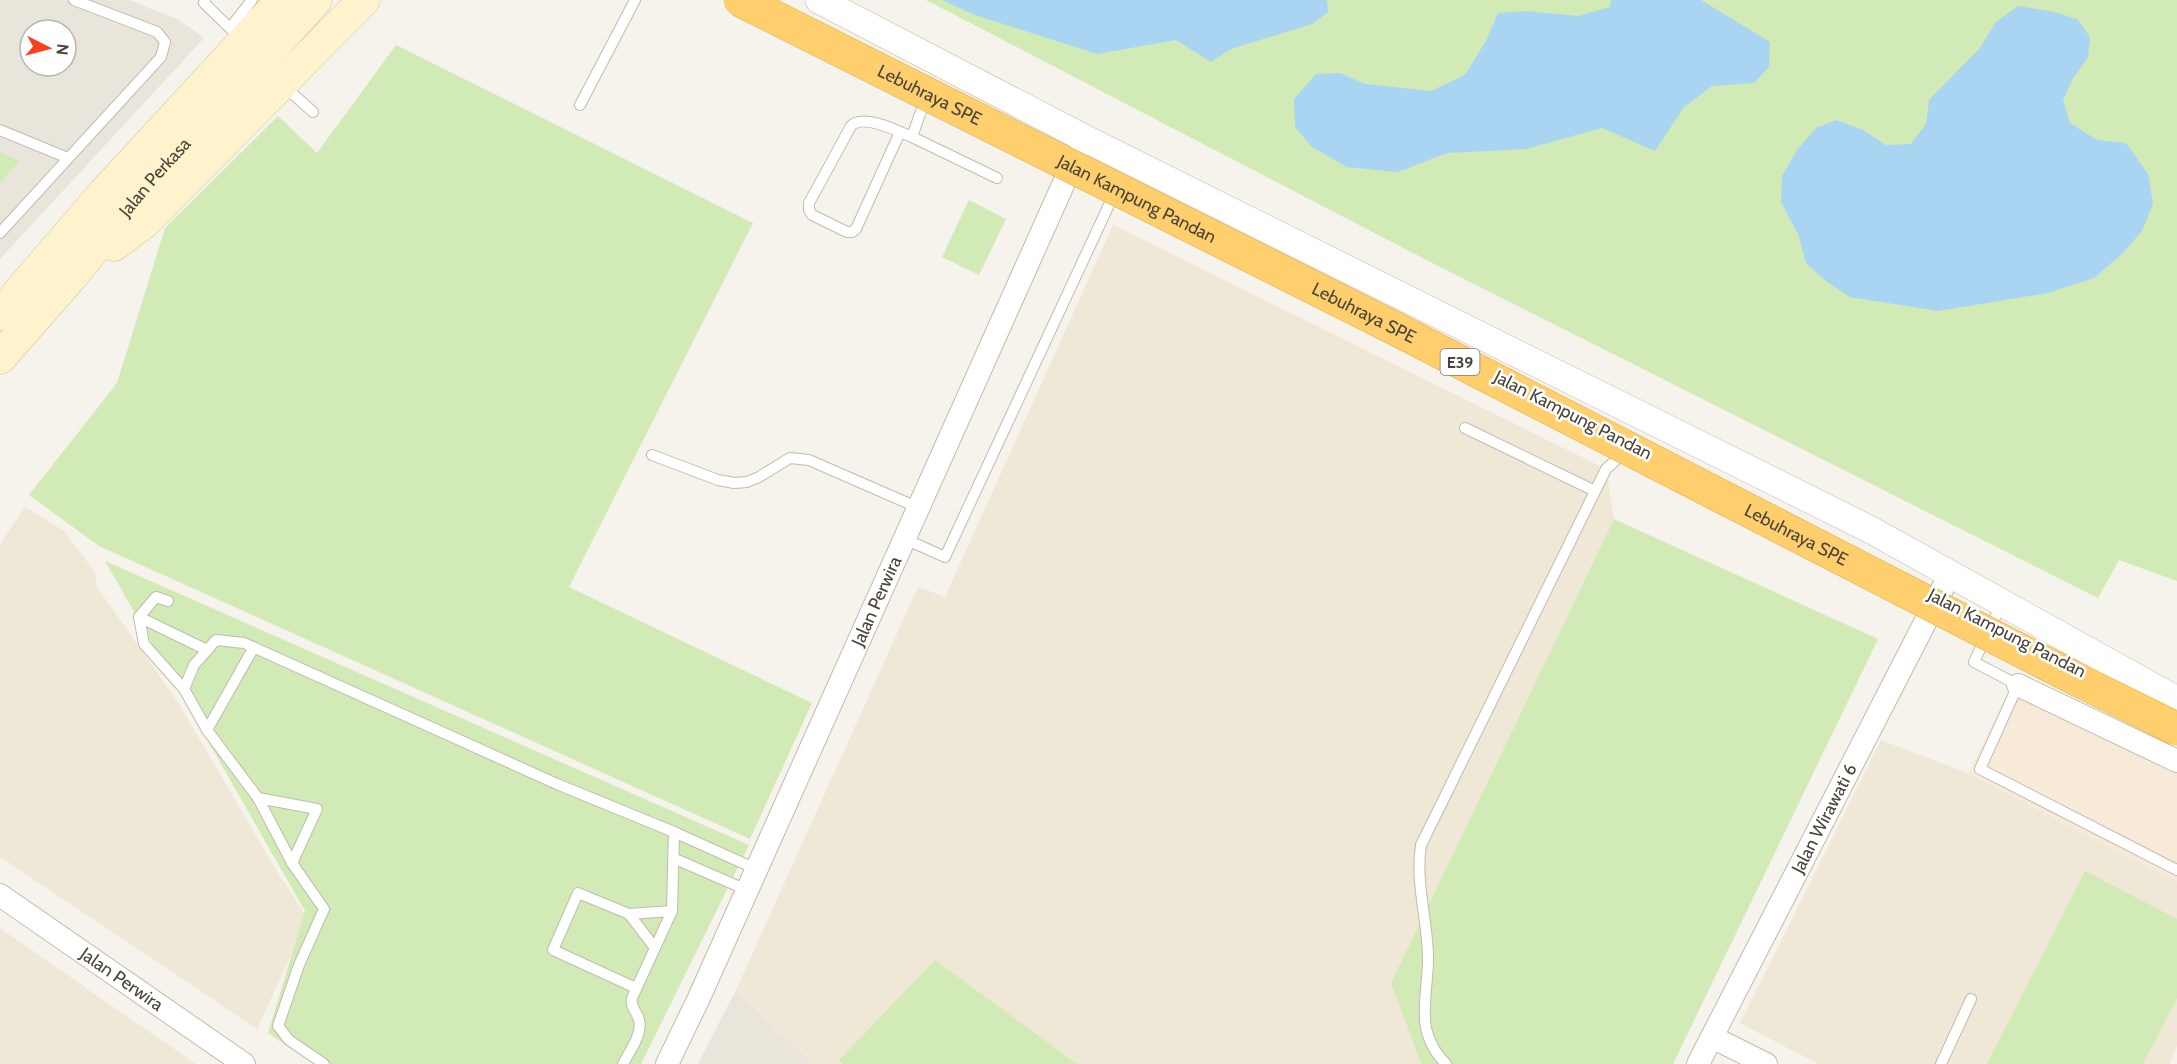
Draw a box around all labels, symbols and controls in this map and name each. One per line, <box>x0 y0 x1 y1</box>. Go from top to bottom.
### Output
north arrow <box>18 18 78 78</box>
text: N <box>52 43 72 56</box>
street label: Lebuhraya SPE <box>874 60 985 130</box>
street label: Jalan Perkasa <box>114 133 196 222</box>
street label: Jalan Kampung Pandan <box>1053 150 1220 248</box>
street label: Lebuhraya SPE <box>1308 278 1420 348</box>
road number: E39 <box>1440 349 1480 375</box>
street label: Jalan Kampung Pandan <box>1489 365 1656 464</box>
street label: Lebuhraya SPE <box>1741 499 1852 571</box>
street label: Jalan Perwira <box>846 553 906 651</box>
street label: Jalan Kampung Pandan <box>1923 583 2090 682</box>
street label: Jalan Wirawati 6 <box>1786 760 1862 878</box>
street label: Jalan Perwira <box>75 942 168 1016</box>

